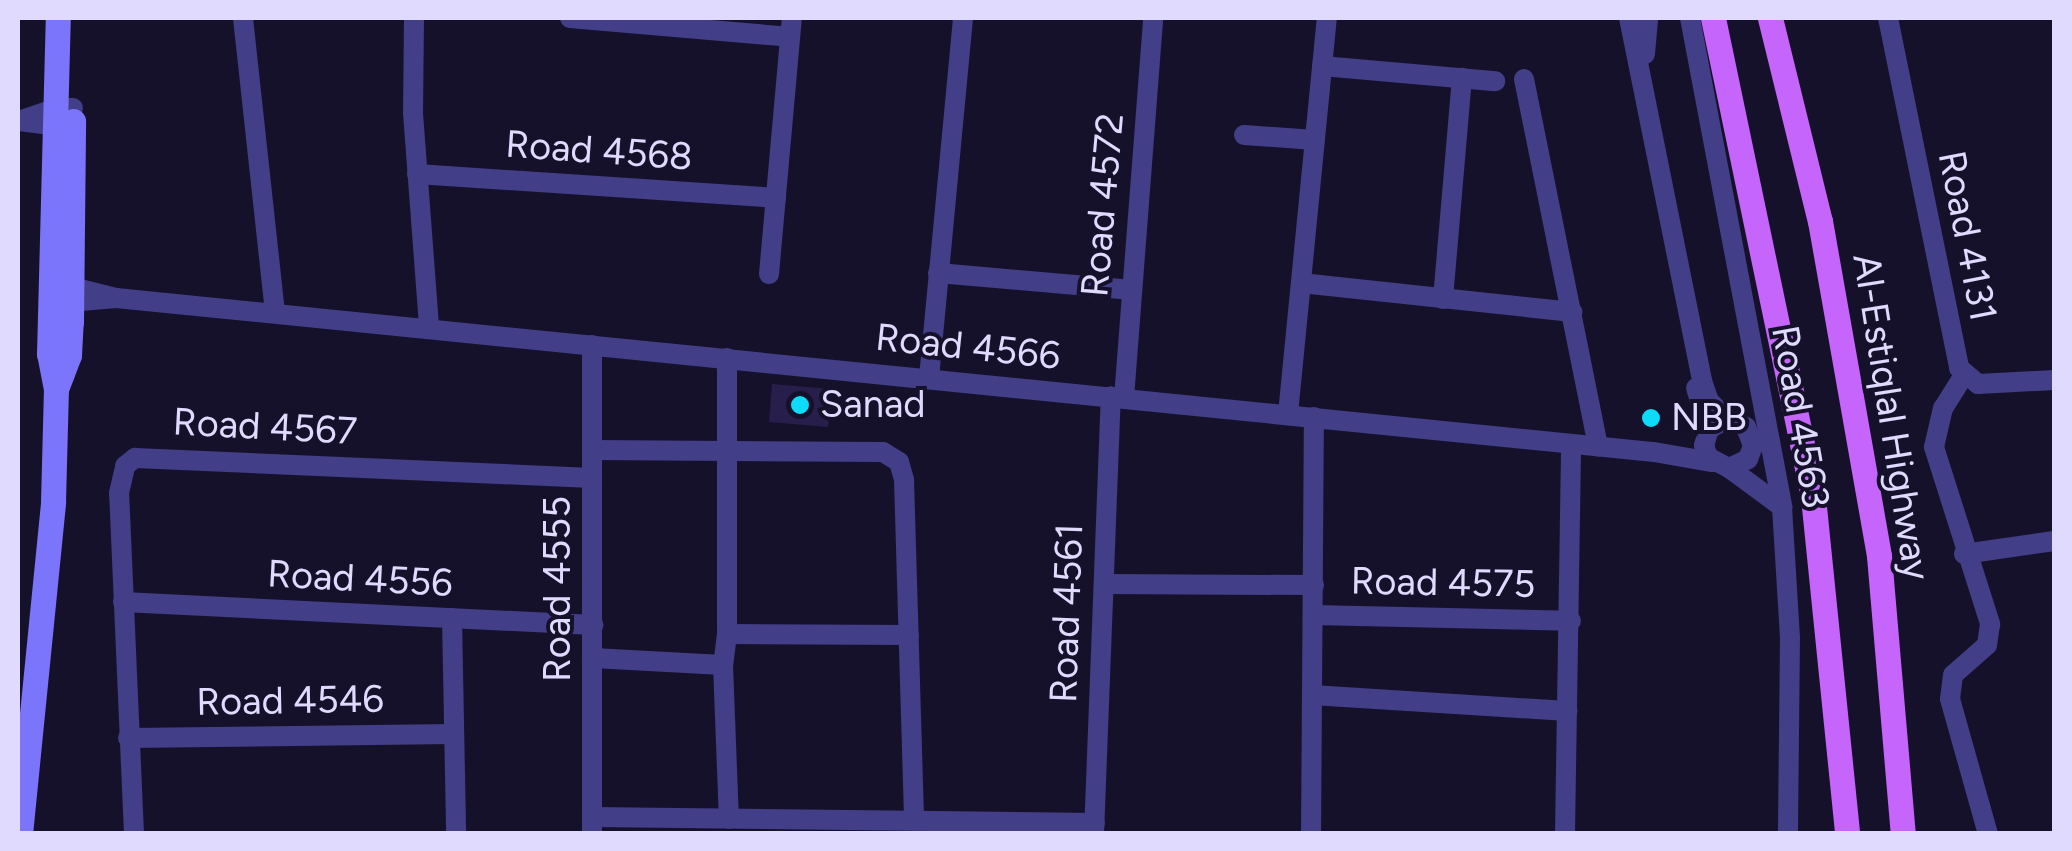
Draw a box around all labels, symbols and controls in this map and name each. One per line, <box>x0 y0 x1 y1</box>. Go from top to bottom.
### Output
street label: Road 4572 <box>1072 111 1134 299</box>
street label: Road 4568 <box>504 122 694 180</box>
street label: Road 4131 <box>1928 147 2006 325</box>
street label: Al-Estiqlal Highway <box>1843 251 1939 583</box>
street label: Road 4566 <box>873 315 1063 379</box>
street label: Road 4563 <box>1762 322 1838 512</box>
place label: Sanad <box>820 382 926 428</box>
marker: Sanad <box>789 394 811 416</box>
place label: NBB <box>1671 395 1747 441</box>
street label: Road 4567 <box>172 399 358 455</box>
marker: NBB <box>1640 407 1662 429</box>
street label: Road 4555 <box>535 496 581 682</box>
street label: Road 4561 <box>1041 523 1093 703</box>
street label: Road 4556 <box>266 551 454 607</box>
street label: Road 4575 <box>1350 559 1536 607</box>
street label: Road 4546 <box>196 677 384 725</box>

